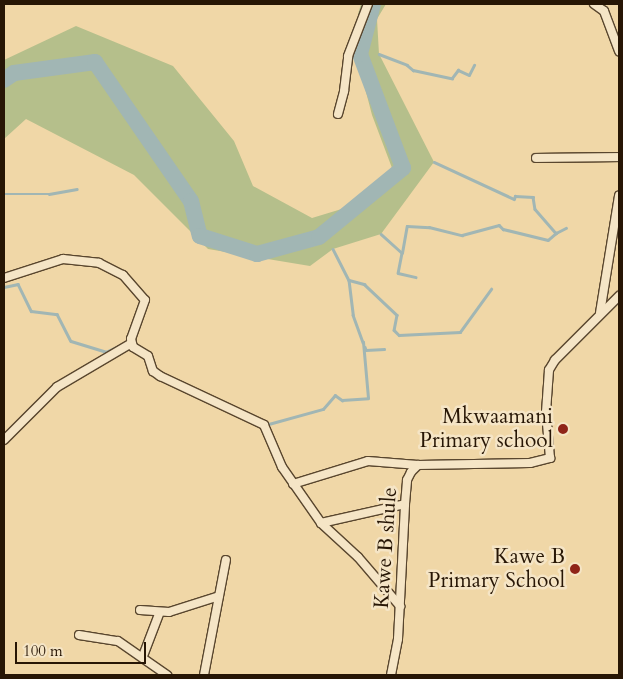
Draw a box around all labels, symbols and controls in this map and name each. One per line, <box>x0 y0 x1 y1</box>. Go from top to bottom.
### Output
place label: Mkwaamani Primary school <box>420 404 553 454</box>
marker: Mkwaamani Primary school <box>557 423 569 435</box>
street label: Kawe B shule <box>369 486 403 610</box>
place label: Kawe B Primary School <box>428 544 565 594</box>
marker: Kawe B Primary School <box>569 563 581 575</box>
scale bar <box>18 632 149 664</box>
text: 100 m <box>23 641 63 661</box>

